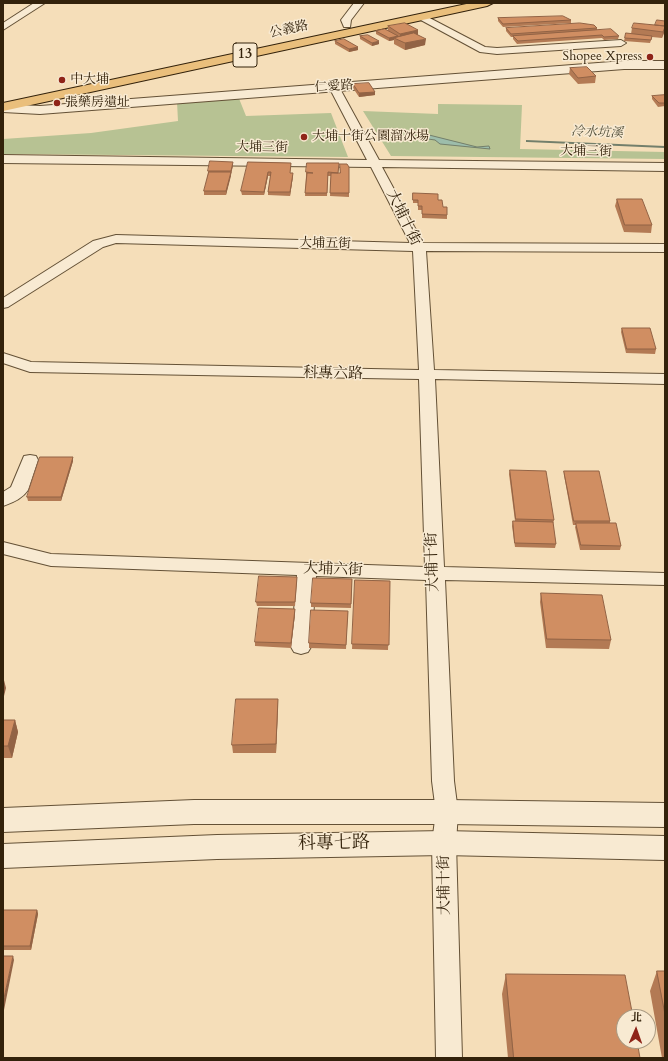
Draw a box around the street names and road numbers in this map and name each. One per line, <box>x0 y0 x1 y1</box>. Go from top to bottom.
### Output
street label: 公義路 <box>268 18 310 42</box>
road number: 13 <box>233 43 257 67</box>
street label: 仁愛路 <box>314 78 354 96</box>
street label: 大埔三街 <box>236 140 288 156</box>
street label: 大埔三街 <box>560 144 612 160</box>
street label: 大埔十街 <box>382 187 424 249</box>
street label: 大埔五街 <box>299 236 351 252</box>
street label: 科專六路 <box>303 364 363 384</box>
street label: 大埔十街 <box>423 532 443 592</box>
street label: 大埔六街 <box>303 560 363 580</box>
street label: 科專七路 <box>298 833 370 855</box>
street label: 大埔十街 <box>435 855 455 915</box>

